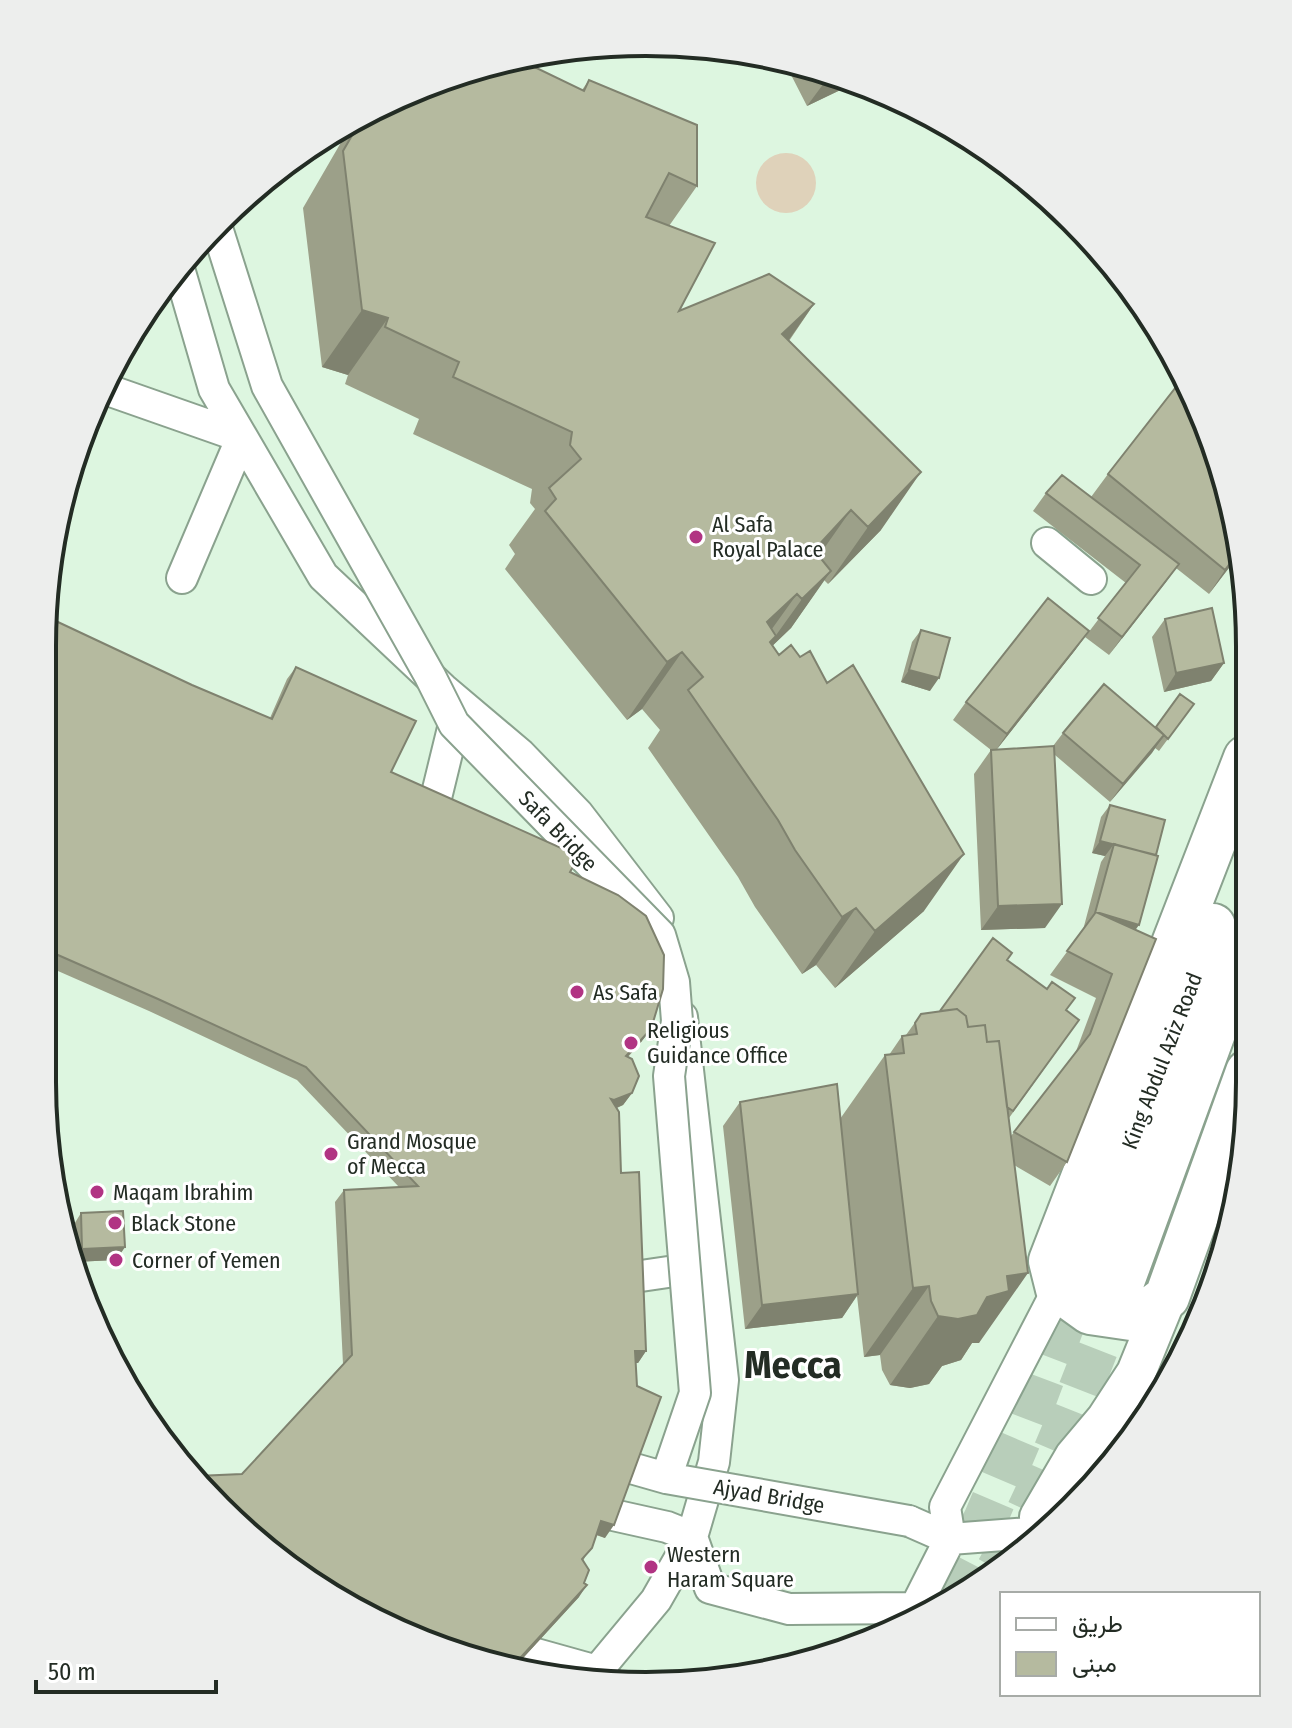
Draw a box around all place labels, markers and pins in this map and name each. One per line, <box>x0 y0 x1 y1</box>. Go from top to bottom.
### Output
place label: Al Safa Royal Palace <box>712 511 823 563</box>
marker: Al Safa Royal Palace <box>687 528 705 546</box>
place label: As Safa <box>593 979 658 1006</box>
marker: As Safa <box>568 983 586 1001</box>
place label: Religious Guidance Office <box>647 1017 788 1069</box>
marker: Religious Guidance Office <box>622 1034 640 1052</box>
place label: Grand Mosque of Mecca <box>347 1128 477 1180</box>
marker: Grand Mosque of Mecca <box>322 1145 340 1163</box>
place label: Maqam Ibrahim <box>113 1179 253 1206</box>
marker: Maqam Ibrahim <box>88 1183 106 1201</box>
place label: Black Stone <box>131 1210 236 1237</box>
marker: Black Stone <box>106 1214 124 1232</box>
place label: Corner of Yemen <box>132 1247 281 1274</box>
marker: Corner of Yemen <box>107 1251 125 1269</box>
place label: Western Haram Square <box>667 1541 794 1593</box>
marker: Western Haram Square <box>642 1558 660 1576</box>

